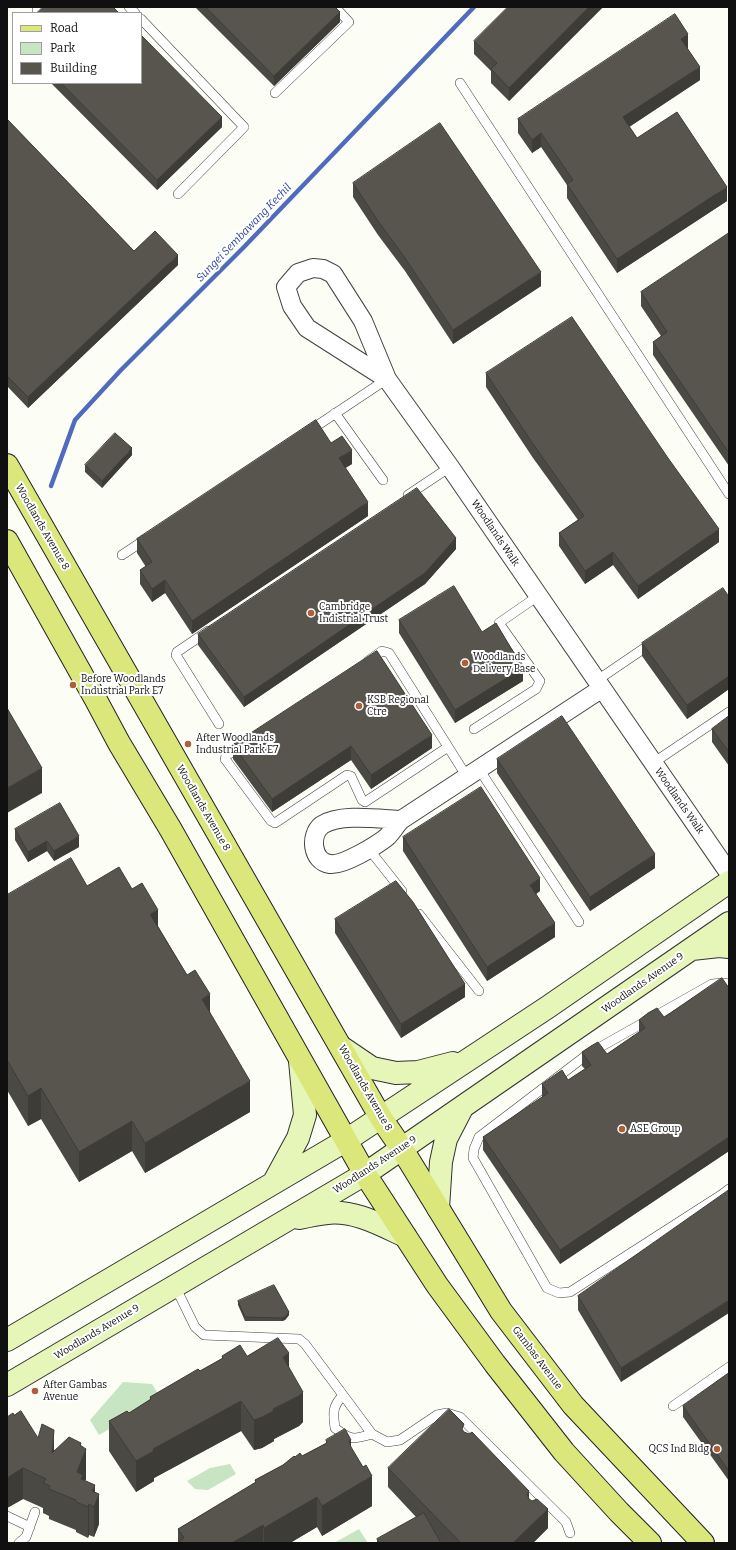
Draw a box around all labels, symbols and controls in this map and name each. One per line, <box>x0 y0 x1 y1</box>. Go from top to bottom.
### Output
legend <box>12 12 142 84</box>
text: Road <box>50 21 78 35</box>
text: Park <box>50 41 75 55</box>
text: Building <box>50 61 97 75</box>
water label: Sungei Sembawang Kechil <box>194 181 294 285</box>
street label: Woodlands Avenue 8 <box>12 482 72 572</box>
street label: Woodlands Walk <box>468 497 522 569</box>
place label: Cambridge Indistrial Trust <box>319 601 388 624</box>
marker: Cambridge Indistrial Trust <box>306 608 316 618</box>
place label: Woodlands Delivery Base <box>473 651 536 674</box>
marker: Woodlands Delivery Base <box>460 658 470 668</box>
place label: Before Woodlands Industrial Park E7 <box>81 673 166 696</box>
marker: Before Woodlands Industrial Park E7 <box>68 680 78 690</box>
place label: KSB Regional Ctre <box>367 694 429 718</box>
marker: KSB Regional Ctre <box>354 701 364 711</box>
place label: After Woodlands Industrial Park E7 <box>196 732 278 756</box>
marker: After Woodlands Industrial Park E7 <box>183 739 193 749</box>
street label: Woodlands Avenue 8 <box>173 763 233 853</box>
street label: Woodlands Walk <box>652 766 706 836</box>
street label: Woodlands Avenue 9 <box>600 950 686 1016</box>
street label: Woodlands Avenue 8 <box>335 1043 395 1133</box>
place label: ASE Group <box>630 1123 680 1135</box>
marker: ASE Group <box>617 1124 627 1134</box>
street label: Woodlands Avenue 9 <box>331 1133 419 1197</box>
street label: Woodlands Avenue 9 <box>52 1302 142 1362</box>
street label: Gambas Avenue <box>510 1324 564 1392</box>
place label: After Gambas Avenue <box>43 1379 107 1402</box>
marker: After Gambas Avenue <box>30 1386 40 1396</box>
place label: QCS Ind Bldg <box>649 1443 709 1455</box>
marker: QCS Ind Bldg <box>712 1444 722 1454</box>

